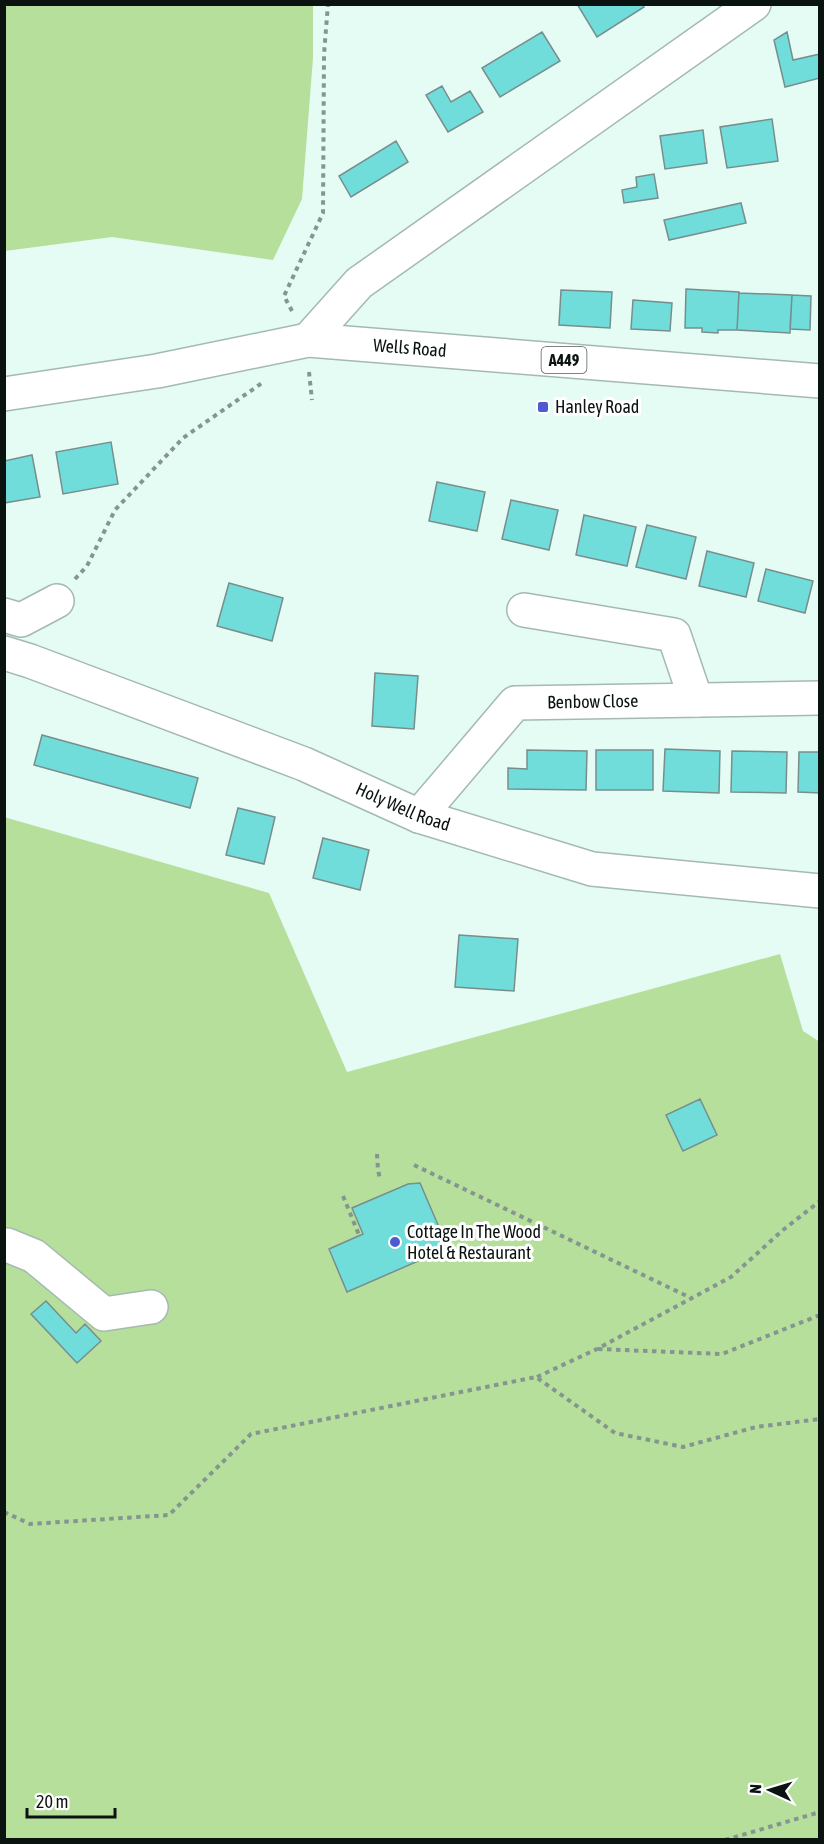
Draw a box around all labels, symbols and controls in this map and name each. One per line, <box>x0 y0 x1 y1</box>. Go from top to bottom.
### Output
street label: Wells Road <box>372 334 447 361</box>
road number: A449 <box>542 347 586 373</box>
place label: Hanley Road <box>555 396 639 417</box>
marker: Hanley Road <box>536 400 550 414</box>
street label: Benbow Close <box>547 690 638 712</box>
street label: Holy Well Road <box>353 778 453 835</box>
place label: Cottage In The Wood Hotel & Restaurant <box>407 1221 541 1263</box>
marker: Cottage In The Wood Hotel & Restaurant <box>388 1235 402 1249</box>
north arrow <box>740 1760 800 1820</box>
scale bar <box>27 1781 116 1819</box>
text: N <box>746 1784 764 1794</box>
text: 20 m <box>36 1791 68 1812</box>

